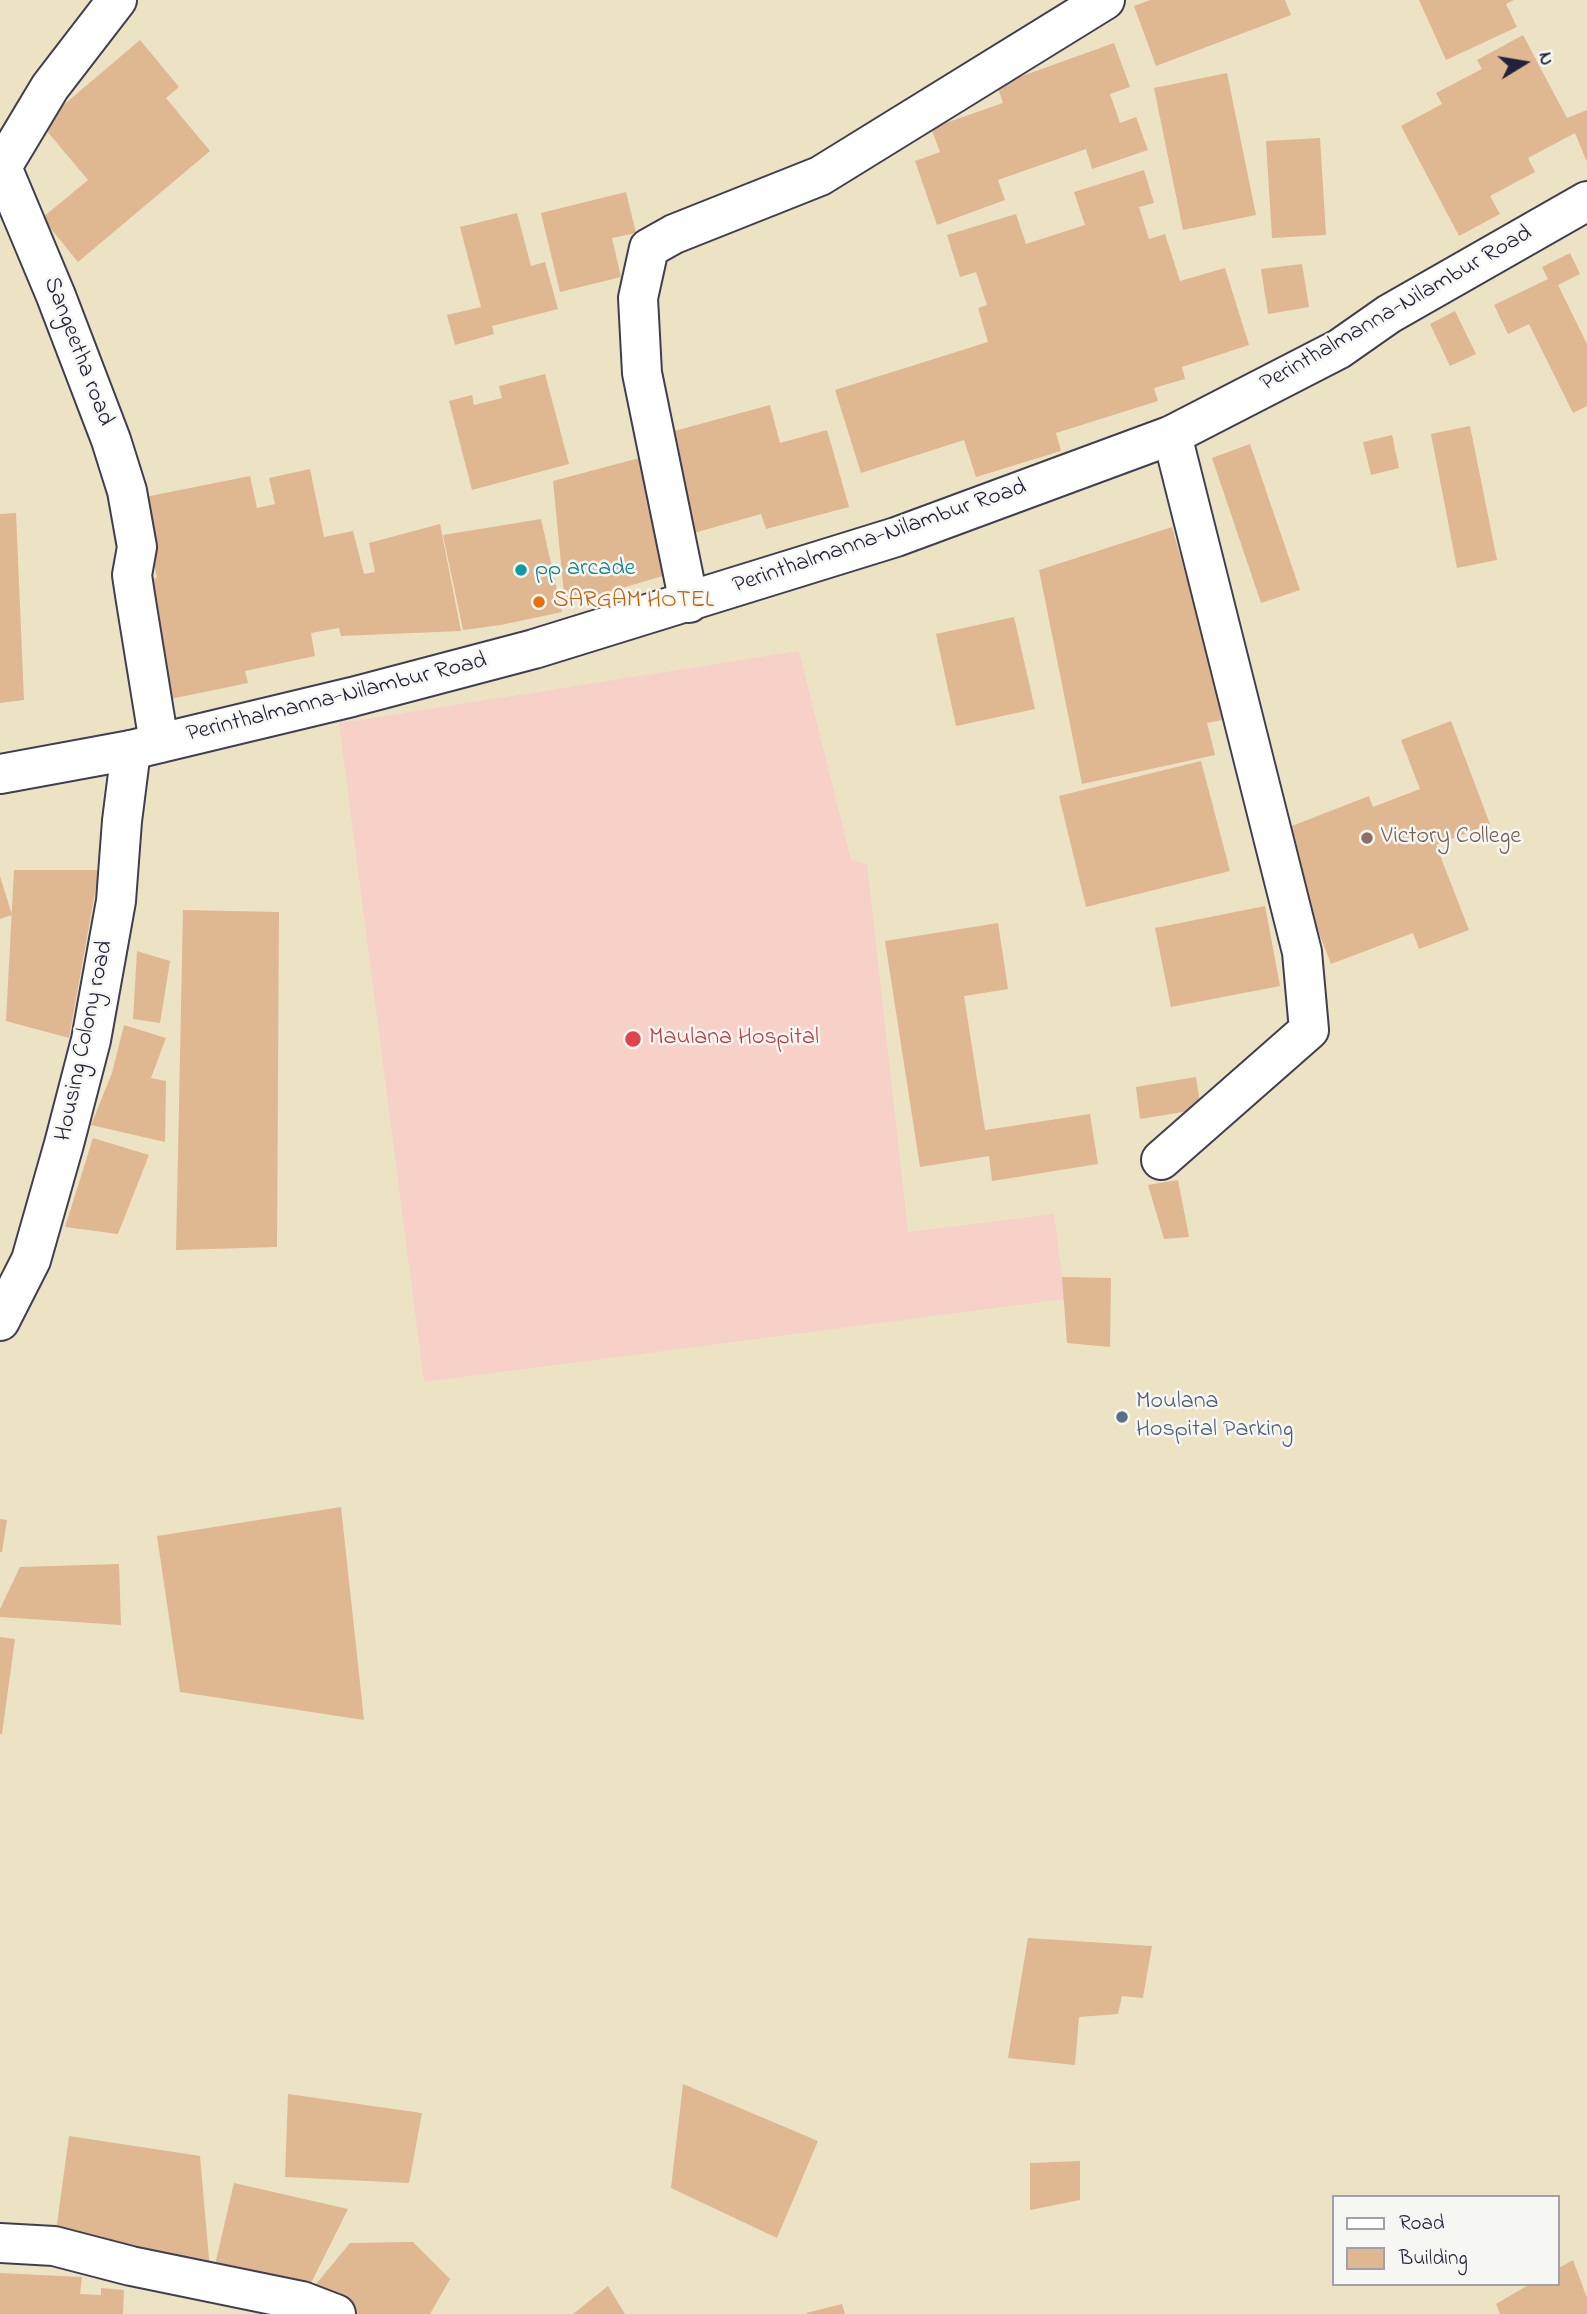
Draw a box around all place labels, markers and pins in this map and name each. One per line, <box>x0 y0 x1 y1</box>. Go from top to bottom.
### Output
place label: pp arcade <box>535 556 635 584</box>
marker: pp arcade <box>513 562 529 578</box>
place label: SARGAM HOTEL <box>553 588 714 616</box>
marker: SARGAM HOTEL <box>531 594 547 610</box>
place label: Victory College <box>1381 824 1521 852</box>
marker: Victory College <box>1359 830 1375 846</box>
place label: Maulana Hospital <box>649 1025 819 1053</box>
marker: Maulana Hospital <box>623 1029 643 1049</box>
place label: Moulana Hospital Parking <box>1136 1389 1293 1445</box>
marker: Moulana Hospital Parking <box>1114 1409 1130 1425</box>

